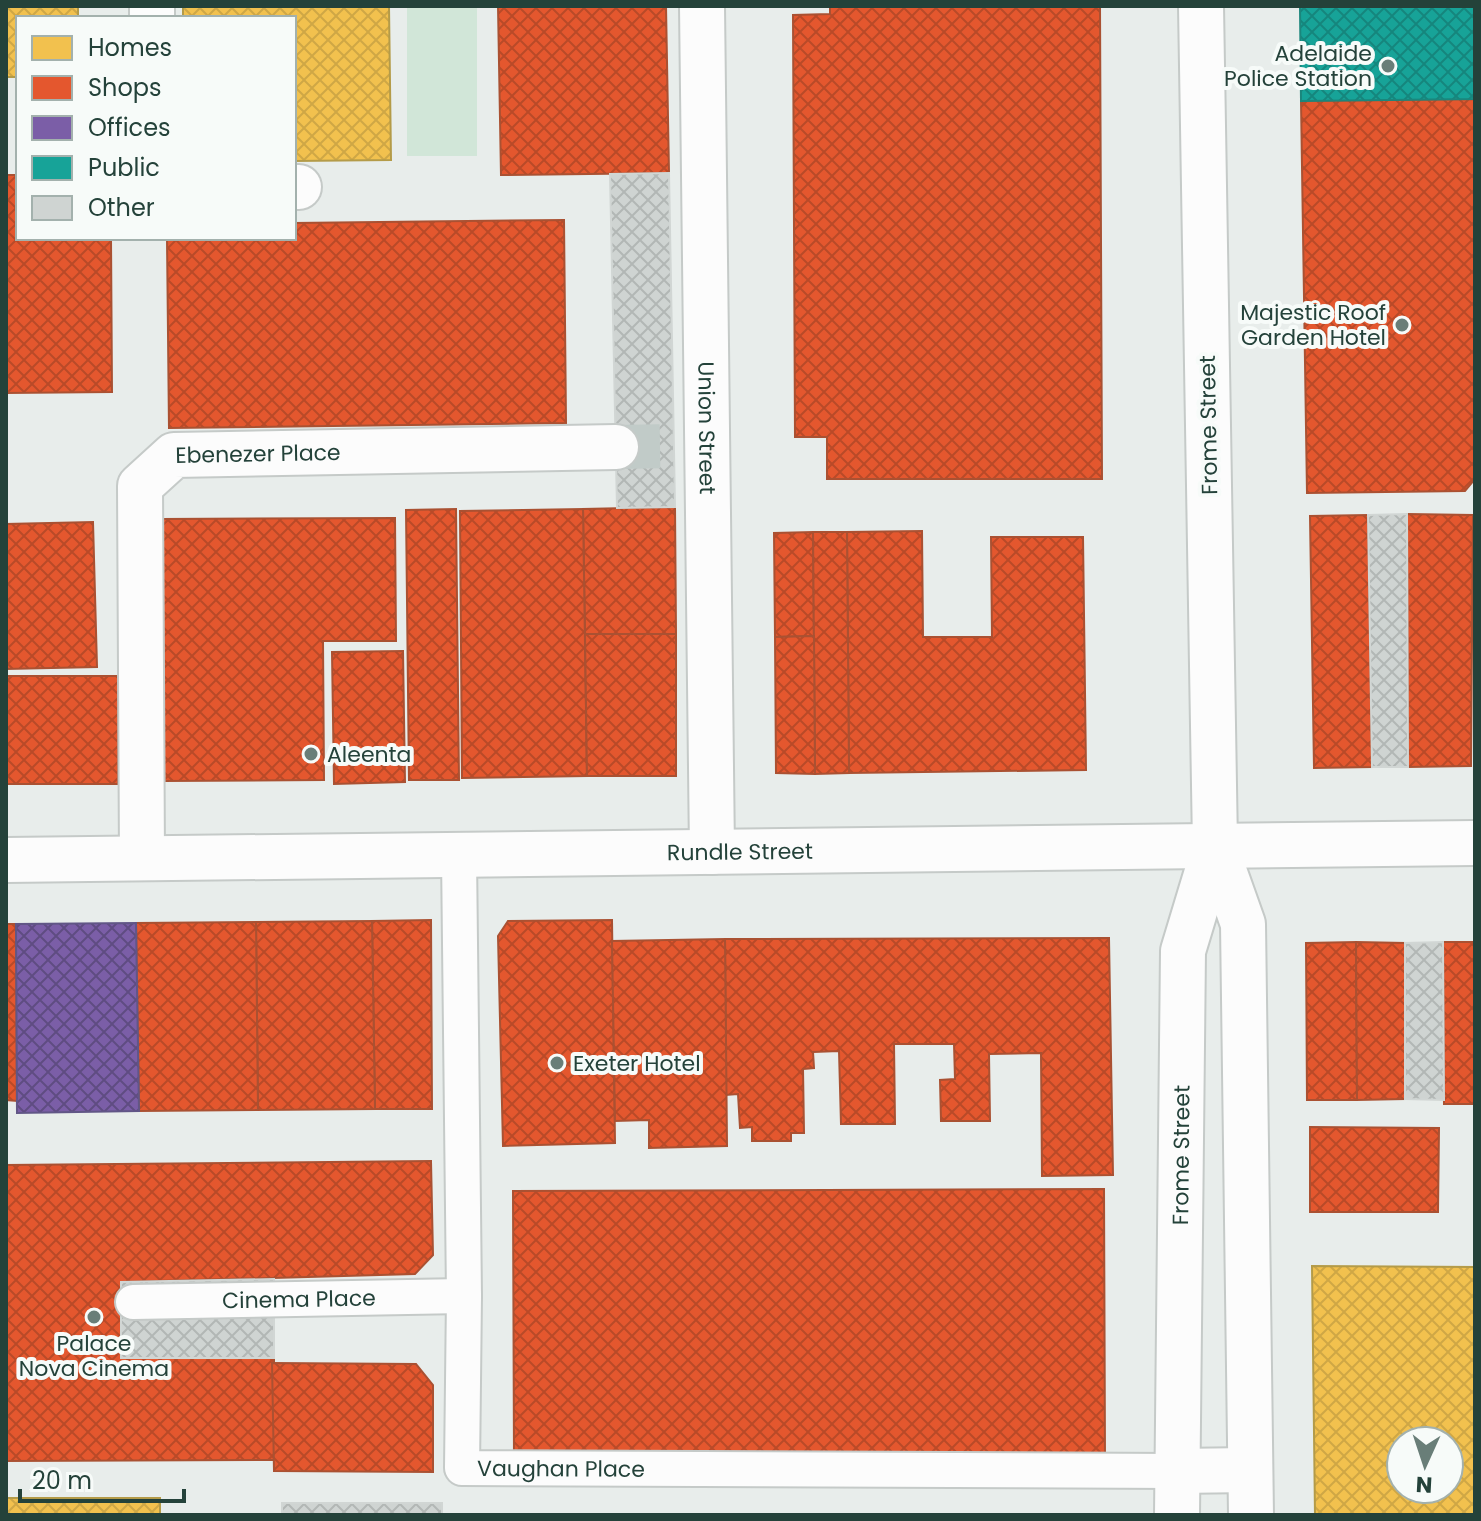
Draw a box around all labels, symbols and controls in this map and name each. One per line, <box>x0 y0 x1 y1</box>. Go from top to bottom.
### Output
legend <box>16 16 296 240</box>
text: Homes <box>88 31 172 64</box>
place label: Adelaide Police Station <box>1224 38 1372 94</box>
marker: Adelaide Police Station <box>1379 57 1397 75</box>
text: Shops <box>88 71 162 104</box>
text: Offices <box>88 111 171 144</box>
text: Public <box>88 151 160 184</box>
text: Other <box>88 191 155 224</box>
place label: Majestic Roof Garden Hotel <box>1240 297 1386 353</box>
marker: Majestic Roof Garden Hotel <box>1393 316 1411 334</box>
street label: Frome Street <box>1192 355 1225 495</box>
street label: Union Street <box>690 361 723 495</box>
street label: Ebenezer Place <box>175 437 341 471</box>
place label: Aleenta <box>327 739 411 770</box>
marker: Aleenta <box>302 745 320 763</box>
street label: Rundle Street <box>667 836 813 868</box>
place label: Exeter Hotel <box>573 1048 701 1079</box>
marker: Exeter Hotel <box>548 1054 566 1072</box>
street label: Frome Street <box>1165 1085 1198 1225</box>
street label: Cinema Place <box>222 1283 376 1316</box>
marker: Palace Nova Cinema <box>85 1308 103 1326</box>
place label: Palace Nova Cinema <box>19 1328 169 1384</box>
north arrow <box>1385 1425 1465 1505</box>
scale bar <box>20 1453 184 1503</box>
street label: Vaughan Place <box>477 1453 645 1485</box>
text: 20 m <box>32 1464 92 1497</box>
text: N <box>1415 1469 1433 1500</box>

